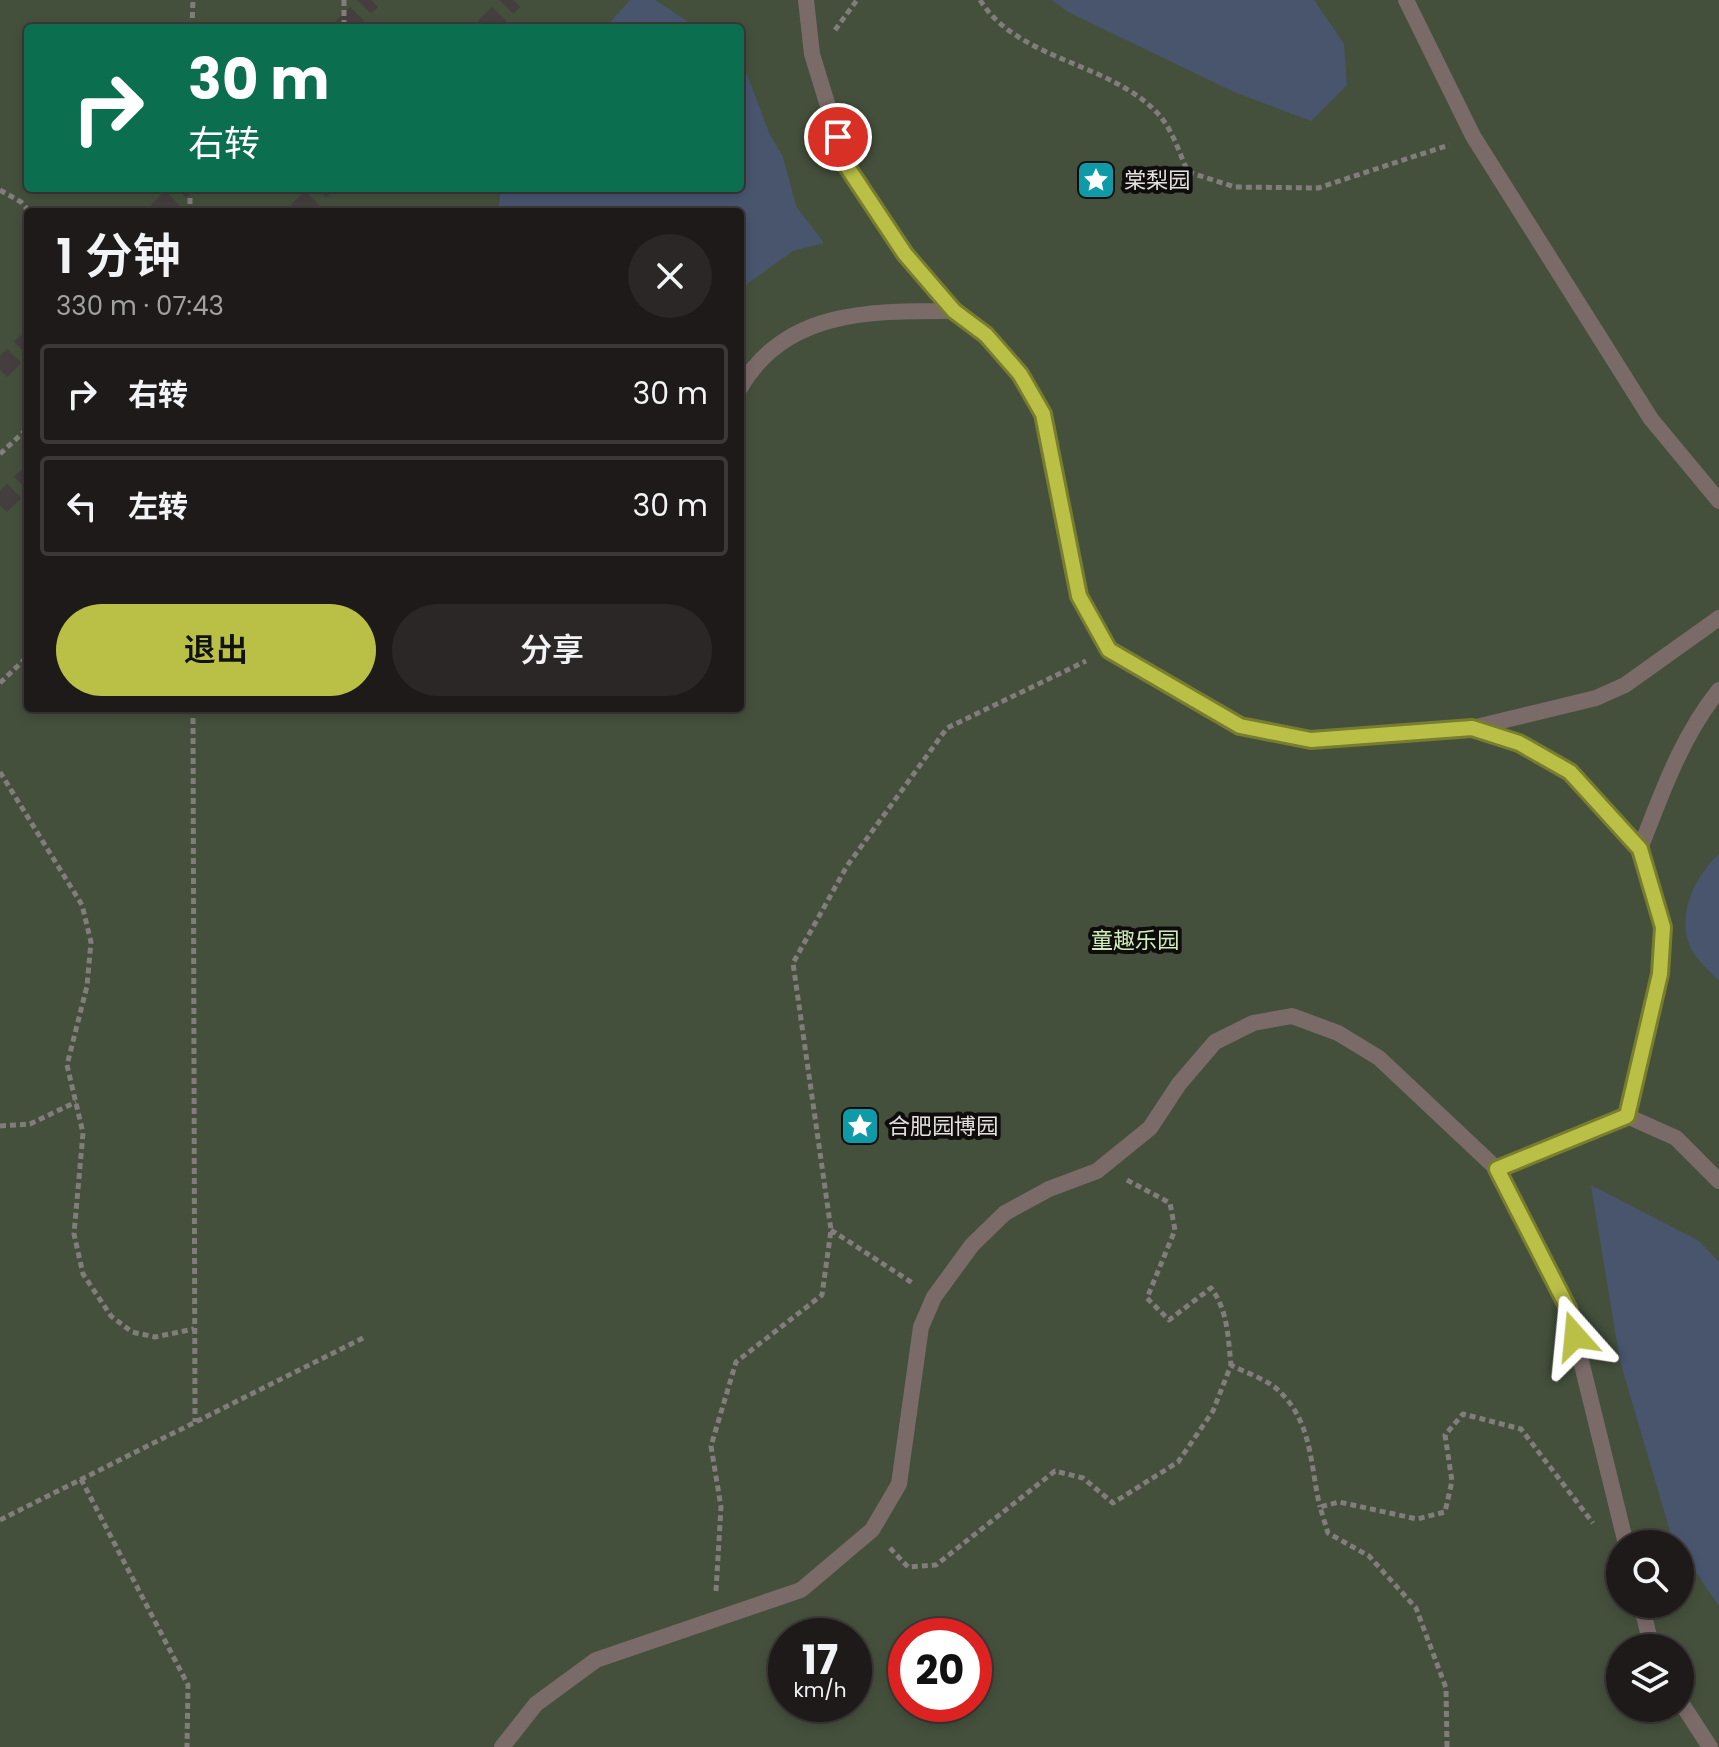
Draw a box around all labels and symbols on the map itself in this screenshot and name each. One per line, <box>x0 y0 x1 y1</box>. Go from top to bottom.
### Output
pin <box>804 103 872 171</box>
place icon: 棠梨园 <box>1075 159 1117 201</box>
place label: 棠梨园 <box>1124 165 1190 196</box>
park label: 童趣乐园 <box>1091 925 1179 956</box>
place icon: 合肥园博园 <box>839 1105 881 1147</box>
place label: 合肥园博园 <box>888 1111 998 1142</box>
position arrow <box>1533 1294 1617 1378</box>
speed limit sign: 20 <box>888 1618 992 1722</box>

